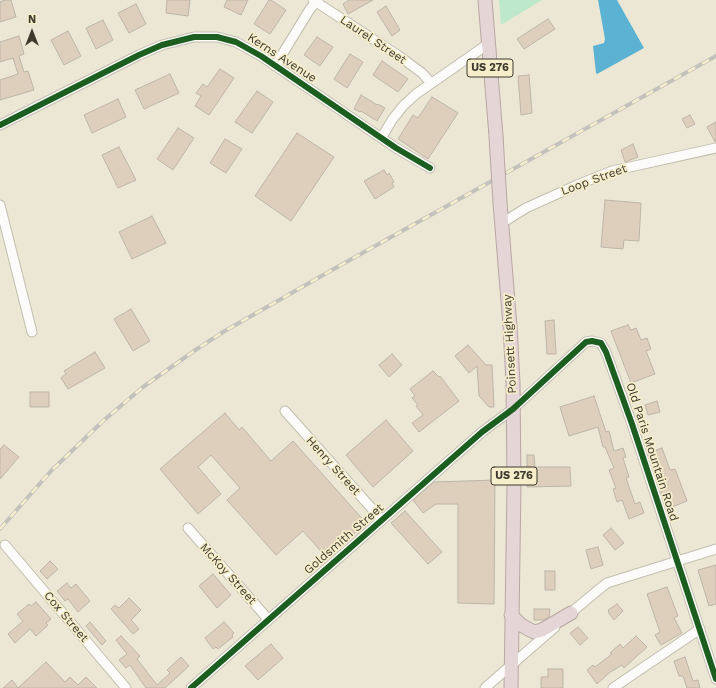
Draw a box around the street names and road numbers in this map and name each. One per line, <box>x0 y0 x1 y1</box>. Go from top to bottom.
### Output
street label: Laurel Street <box>337 13 409 67</box>
street label: Kerns Avenue <box>245 30 319 86</box>
road number: US 276 <box>467 59 513 77</box>
street label: Loop Street <box>559 161 629 199</box>
street label: Poinsett Highway <box>500 294 520 394</box>
street label: Old Paris Mountain Road <box>623 381 681 523</box>
street label: Henry Street <box>303 434 363 498</box>
road number: US 276 <box>491 467 537 485</box>
street label: Goldsmith Street <box>301 501 387 577</box>
street label: McKoy Street <box>197 540 259 608</box>
street label: Cox Street <box>41 589 91 645</box>

